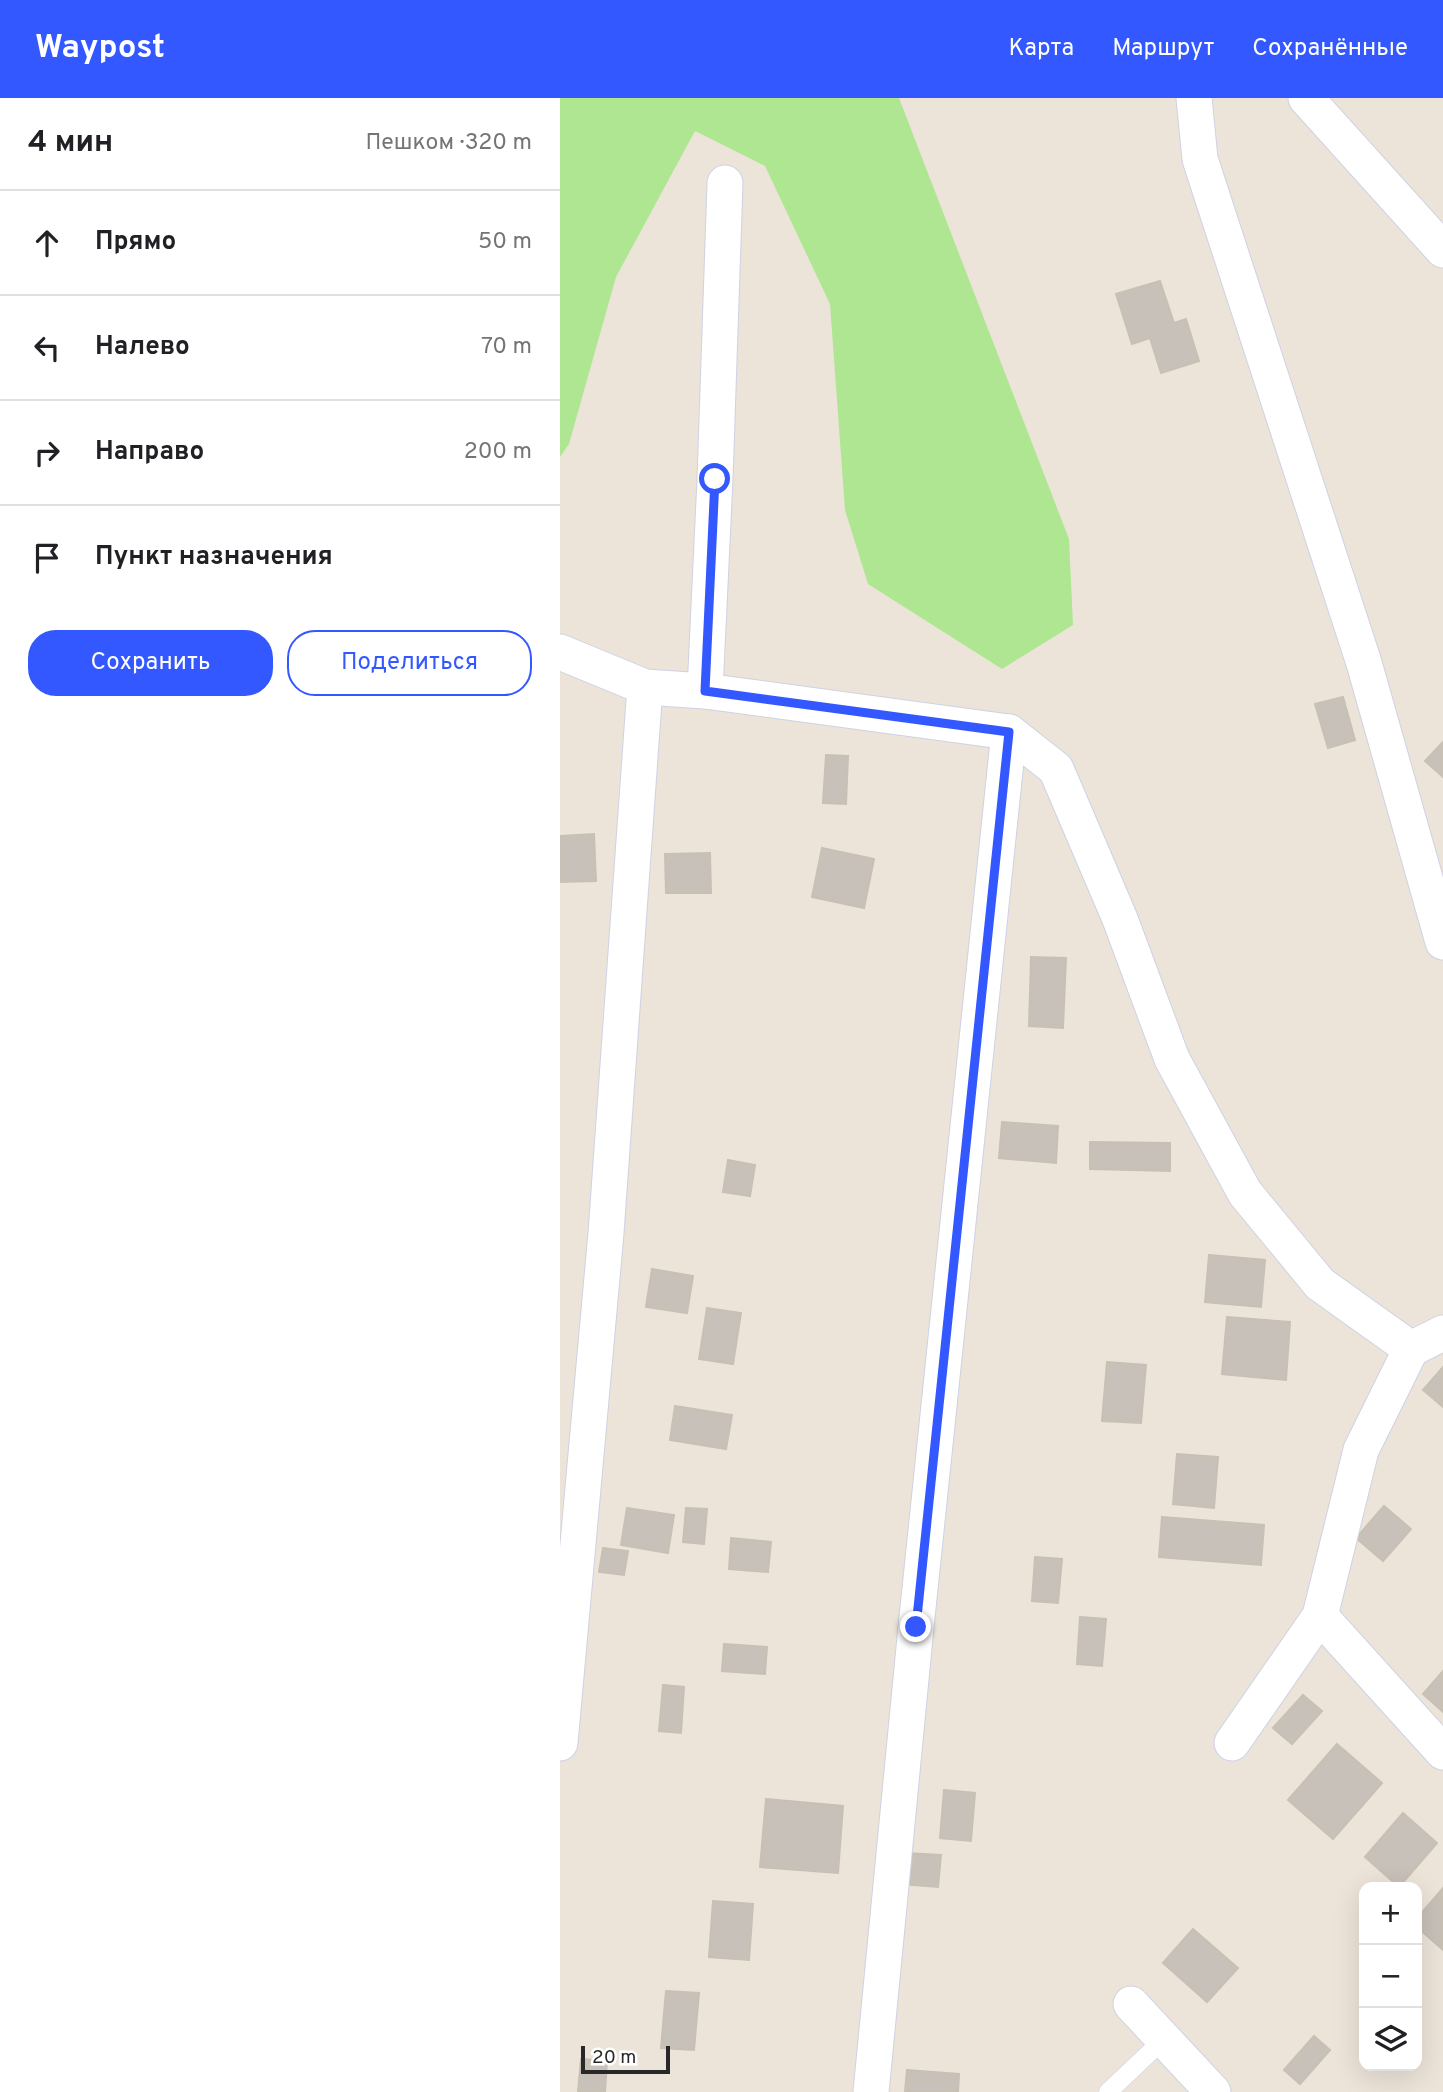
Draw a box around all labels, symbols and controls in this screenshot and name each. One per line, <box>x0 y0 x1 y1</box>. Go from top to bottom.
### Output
text: Waypost <box>35 28 165 70</box>
text: Карта <box>1008 34 1074 64</box>
text: Маршрут <box>1112 34 1214 64</box>
text: Сохранённые <box>1252 34 1408 64</box>
text: 4 мин <box>28 125 113 162</box>
text: Пешком · 320 m <box>365 129 532 158</box>
icon: ahead <box>28 224 66 262</box>
text: Прямо <box>95 226 176 259</box>
text: 50 m <box>478 228 532 257</box>
icon: left <box>28 329 66 367</box>
text: Налево <box>95 331 190 364</box>
text: 70 m <box>481 333 532 362</box>
icon: right <box>28 434 66 472</box>
text: Направо <box>95 436 204 469</box>
text: 200 m <box>464 438 532 467</box>
route start <box>699 463 730 494</box>
icon: arrive <box>28 539 66 577</box>
text: Пункт назначения <box>95 541 333 574</box>
button: Сохранить <box>28 630 273 696</box>
button: Поделиться <box>287 630 532 696</box>
route end <box>900 1611 931 1642</box>
map controls <box>1359 1882 1422 2071</box>
button: + <box>1359 1882 1422 1945</box>
button: − <box>1359 1945 1422 2008</box>
button: layers <box>1359 2008 1422 2071</box>
scale bar <box>581 2043 670 2075</box>
text: 20 m <box>592 2046 636 2070</box>

